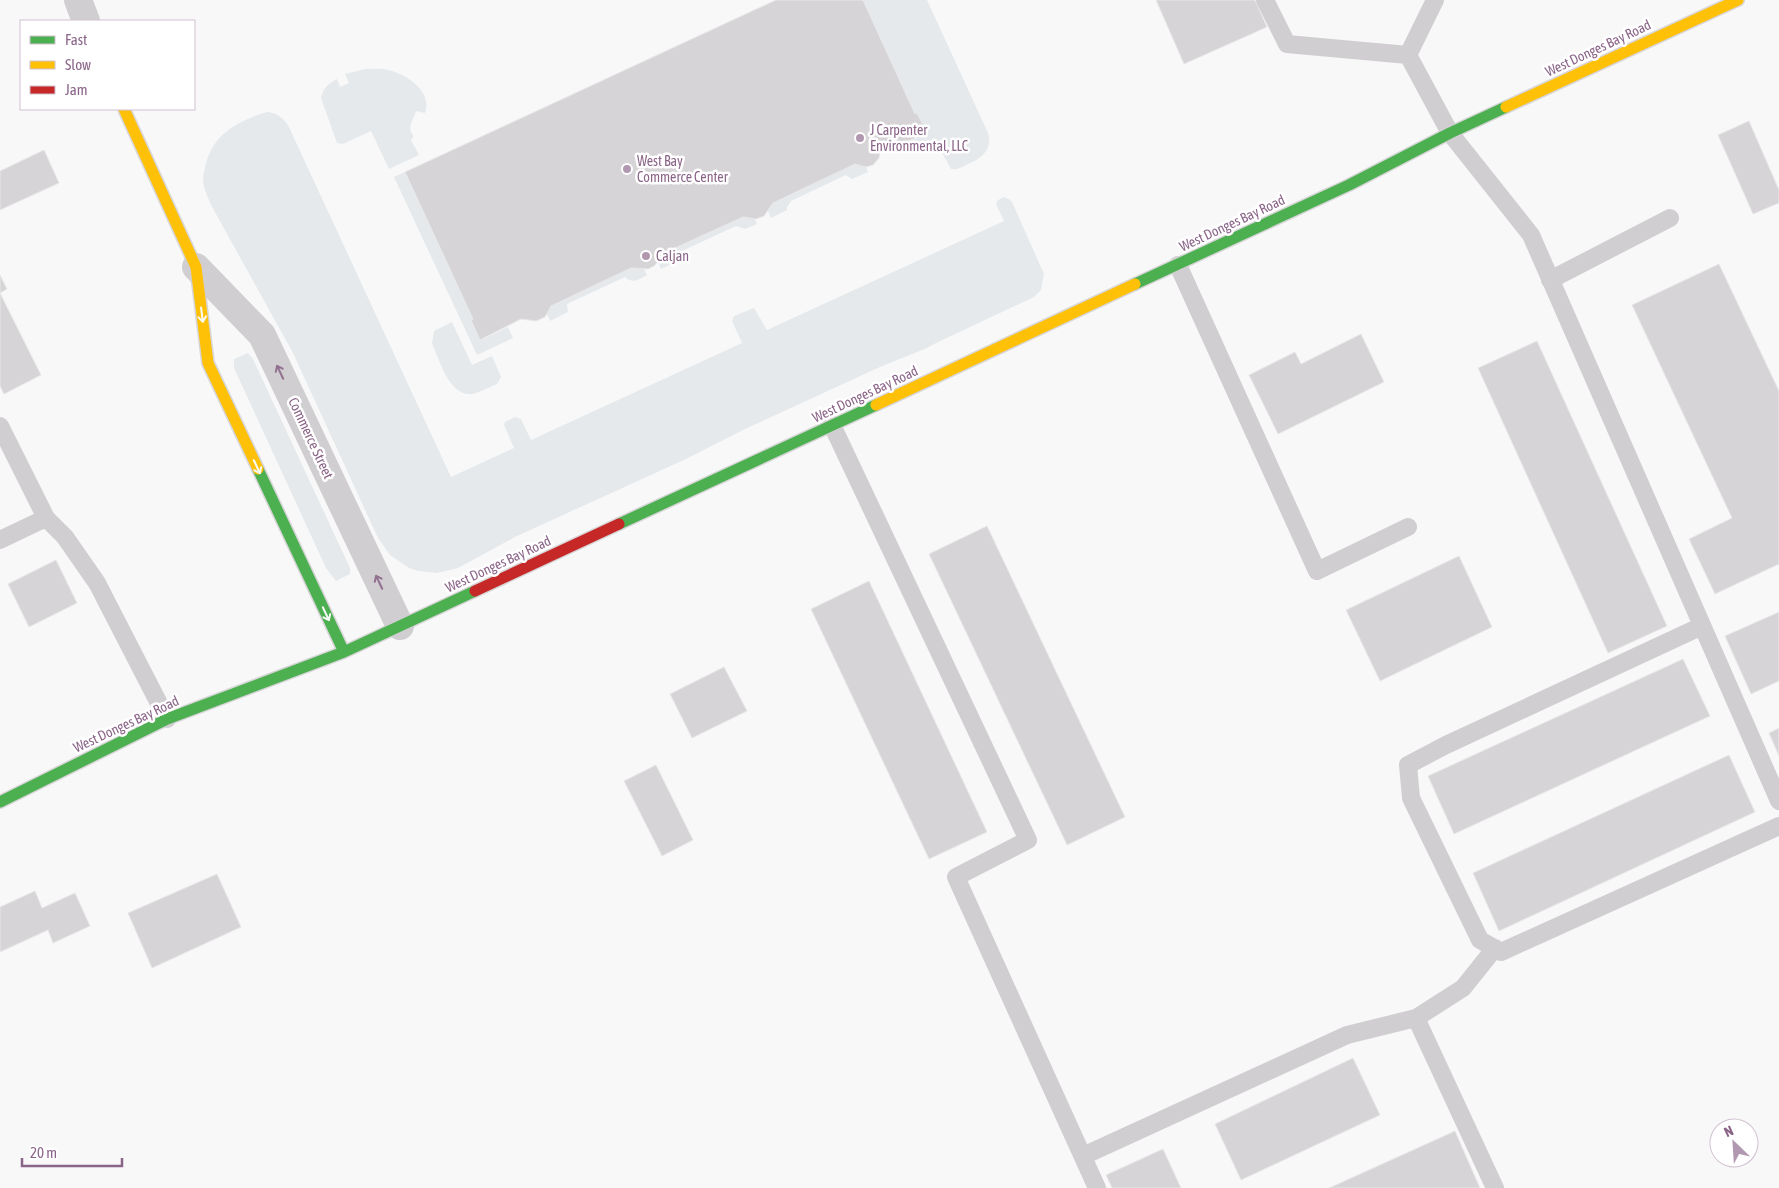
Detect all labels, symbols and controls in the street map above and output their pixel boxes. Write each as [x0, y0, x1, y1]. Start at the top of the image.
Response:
street label: West Donges Bay Road [1543, 17, 1653, 79]
legend [20, 20, 195, 110]
text: Fast [65, 31, 87, 48]
text: Slow [65, 56, 91, 73]
text: Jam [65, 81, 88, 98]
place label: J Carpenter Environmental, LLC [870, 122, 969, 154]
marker: J Carpenter Environmental, LLC [854, 132, 866, 144]
place label: West Bay Commerce Center [637, 153, 729, 185]
marker: West Bay Commerce Center [621, 163, 633, 175]
street label: West Donges Bay Road [1177, 192, 1287, 254]
place label: Caljan [656, 248, 689, 264]
marker: Caljan [640, 250, 652, 262]
one-way arrow [197, 307, 207, 323]
street label: West Donges Bay Road [810, 363, 920, 425]
one-way arrow [274, 365, 284, 380]
street label: Commerce Street [285, 395, 337, 481]
one-way arrow [252, 459, 262, 474]
street label: West Donges Bay Road [443, 533, 553, 595]
one-way arrow [374, 575, 383, 590]
one-way arrow [322, 606, 331, 621]
street label: West Donges Bay Road [71, 693, 181, 755]
north arrow [1709, 1118, 1759, 1168]
text: N [1721, 1122, 1736, 1140]
scale bar [22, 1136, 122, 1168]
text: 20 m [30, 1144, 57, 1161]

